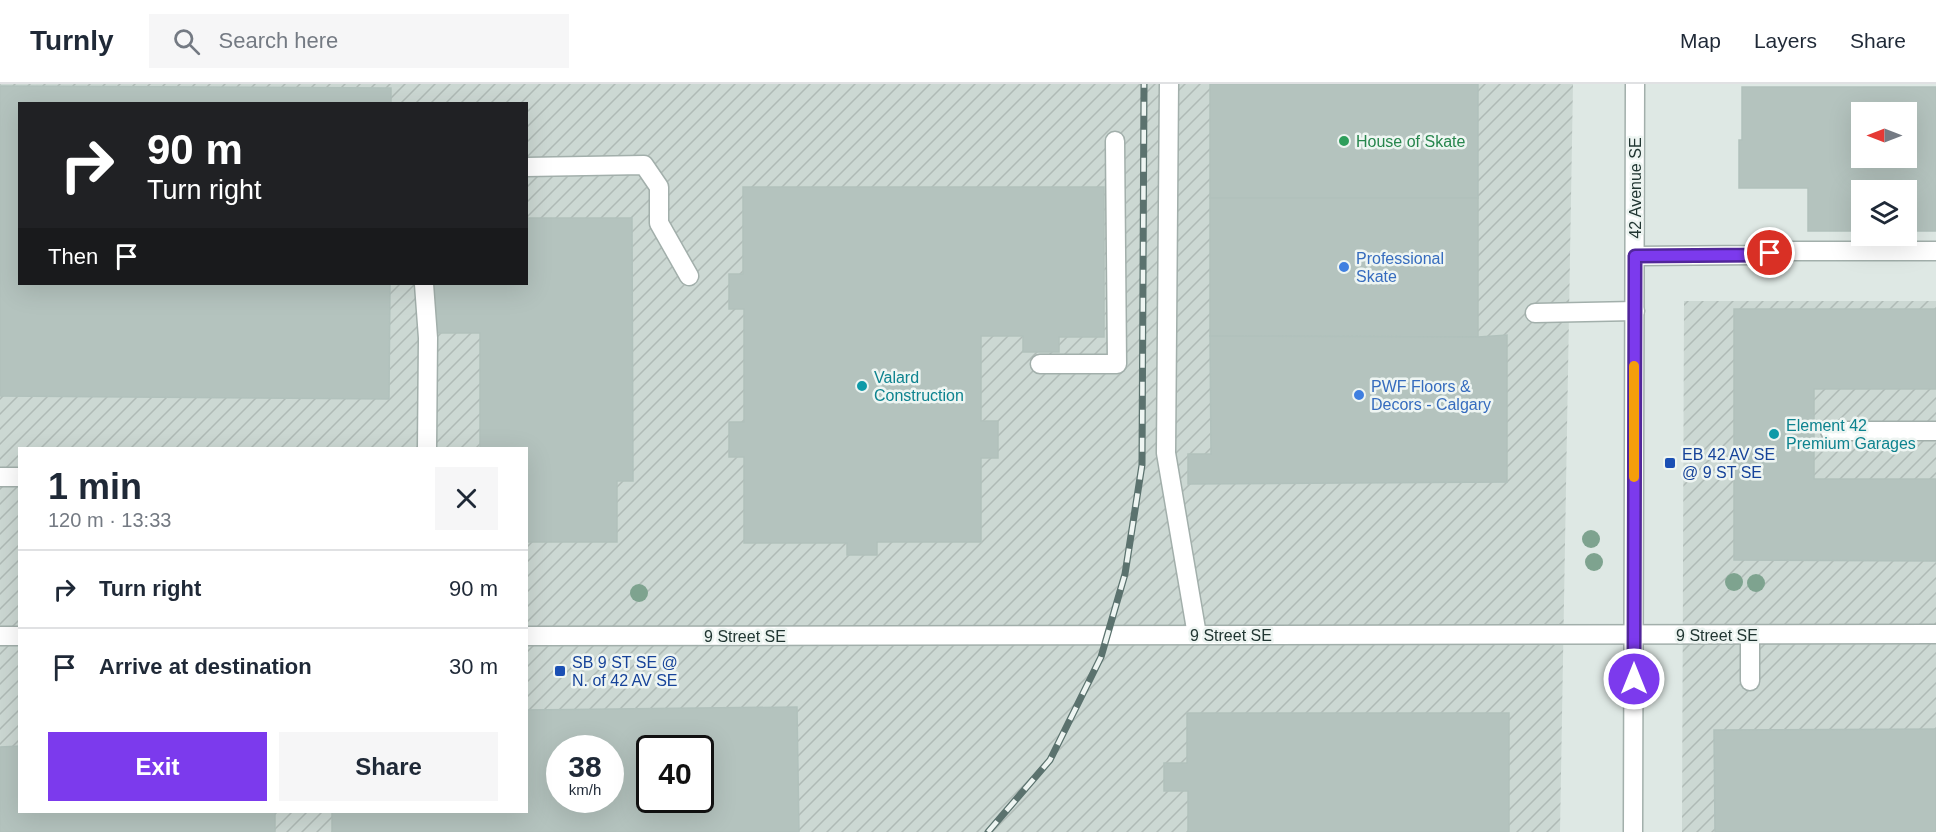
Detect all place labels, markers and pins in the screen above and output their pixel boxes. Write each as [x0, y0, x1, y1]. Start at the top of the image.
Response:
place label: House of Skate [1356, 133, 1466, 150]
marker: House of Skate [1337, 134, 1351, 148]
pin [1744, 227, 1795, 278]
place label: Professional Skate [1356, 250, 1444, 285]
marker: Professional Skate [1337, 260, 1351, 274]
place label: Valard Construction [874, 369, 964, 404]
place label: PWF Floors & Decors - Calgary [1371, 378, 1491, 413]
marker: Valard Construction [855, 379, 869, 393]
marker: PWF Floors & Decors - Calgary [1352, 388, 1366, 402]
place label: Element 42 Premium Garages [1786, 417, 1916, 452]
marker: Element 42 Premium Garages [1767, 427, 1781, 441]
place label: EB 42 AV SE @ 9 ST SE [1682, 446, 1775, 481]
marker: EB 42 AV SE @ 9 ST SE [1663, 456, 1677, 470]
place label: SB 9 ST SE @ N. of 42 AV SE [572, 654, 678, 689]
marker: SB 9 ST SE @ N. of 42 AV SE [553, 664, 567, 678]

